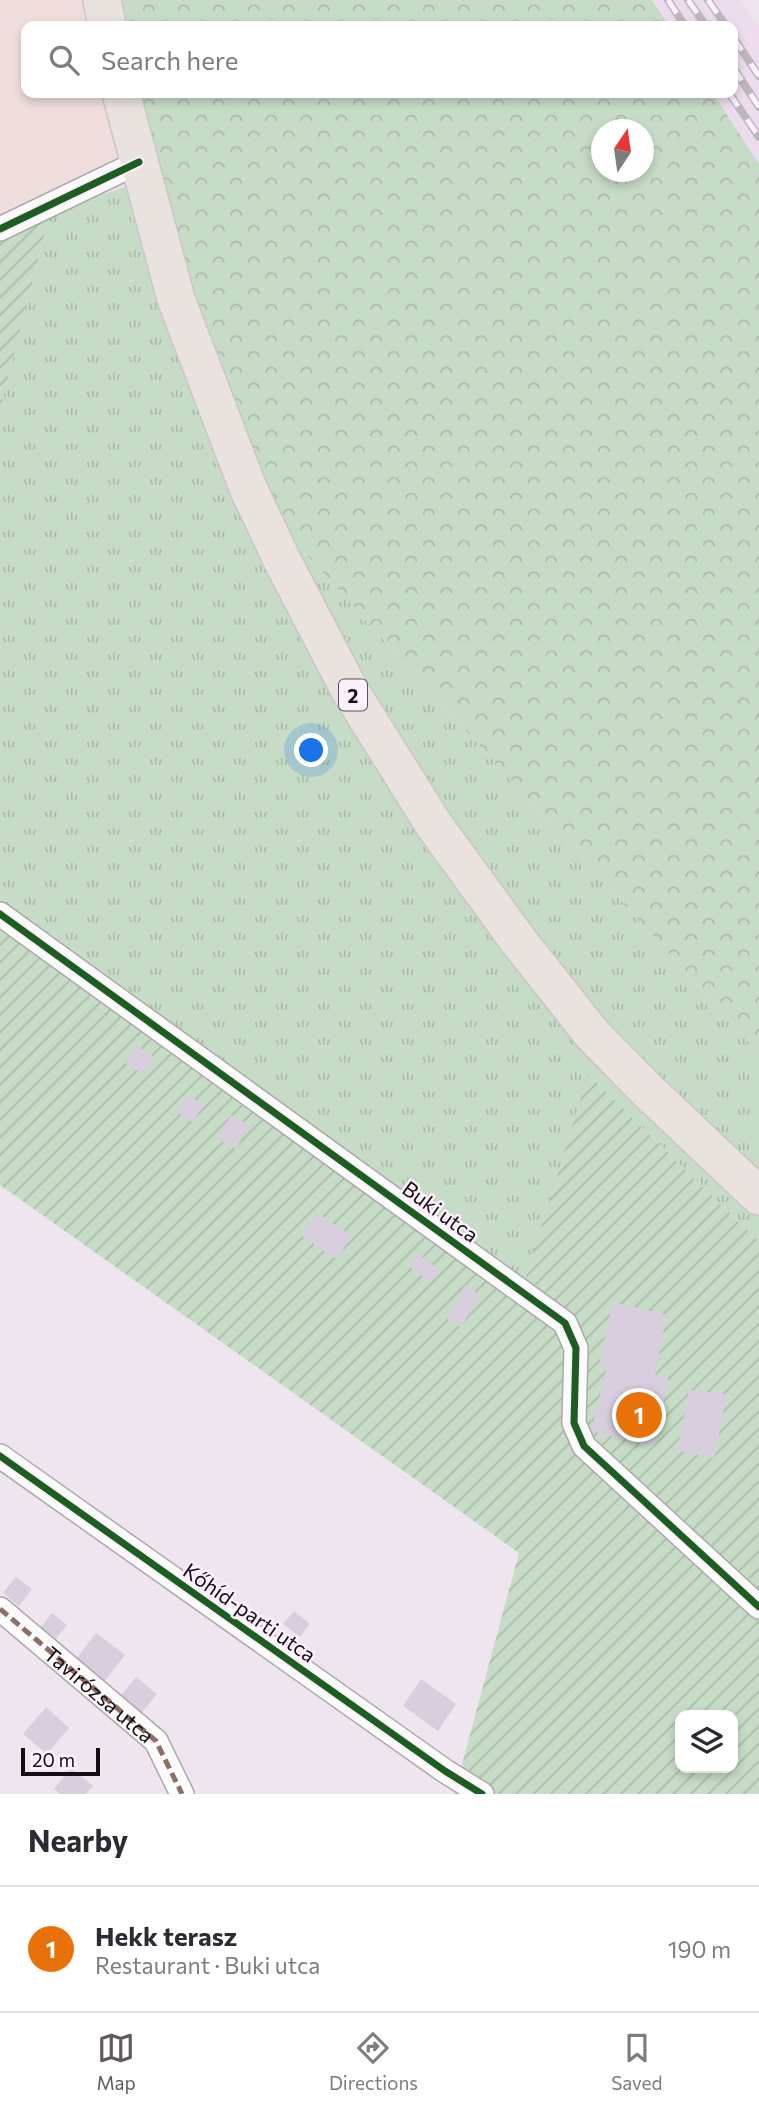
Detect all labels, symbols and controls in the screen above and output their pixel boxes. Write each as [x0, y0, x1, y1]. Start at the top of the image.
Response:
search box [21, 21, 738, 98]
icon: search [45, 41, 83, 79]
text: Search here [101, 44, 239, 75]
north arrow [591, 119, 654, 182]
road number: 2 [339, 680, 367, 710]
your location [294, 733, 328, 767]
street label: Buki utca [398, 1175, 484, 1247]
pin: 1 [616, 1389, 662, 1441]
street label: Kőhíd-parti utca [179, 1557, 321, 1667]
street label: Tavirózsa utca [40, 1640, 160, 1747]
map controls [675, 1710, 738, 1773]
button: layers [675, 1710, 738, 1773]
scale bar [21, 1745, 100, 1777]
text: 20 m [32, 1748, 75, 1771]
text: Nearby [28, 1821, 128, 1858]
text: Hekk terasz [95, 1920, 237, 1951]
text: 1 [46, 1935, 56, 1963]
text: 190 m [668, 1935, 731, 1963]
text: Restaurant · Buki utca [95, 1951, 320, 1979]
tab: Map [97, 2029, 136, 2094]
tab: Directions [329, 2029, 418, 2094]
tab: Saved [611, 2029, 662, 2094]

